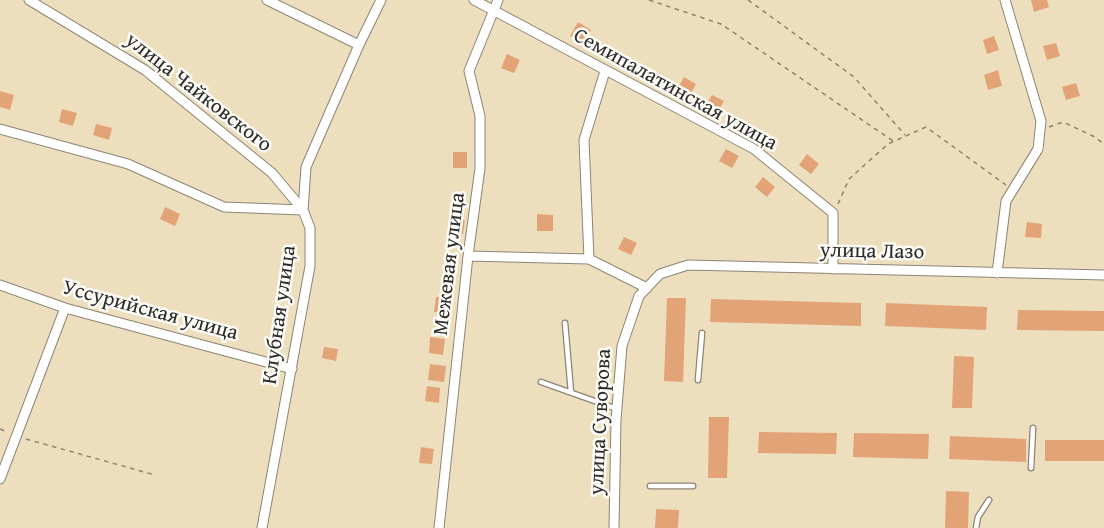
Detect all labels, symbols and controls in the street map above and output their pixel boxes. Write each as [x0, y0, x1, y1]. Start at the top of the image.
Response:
street label: Семипалатинская улица [569, 23, 781, 157]
street label: улица Чайковского [120, 28, 276, 158]
street label: Межевая улица [429, 191, 471, 337]
street label: улица Лазо [820, 238, 924, 266]
street label: Клубная улица [258, 244, 302, 386]
street label: Уссурийская улица [59, 275, 241, 347]
street label: улица Суворова [585, 348, 617, 496]

